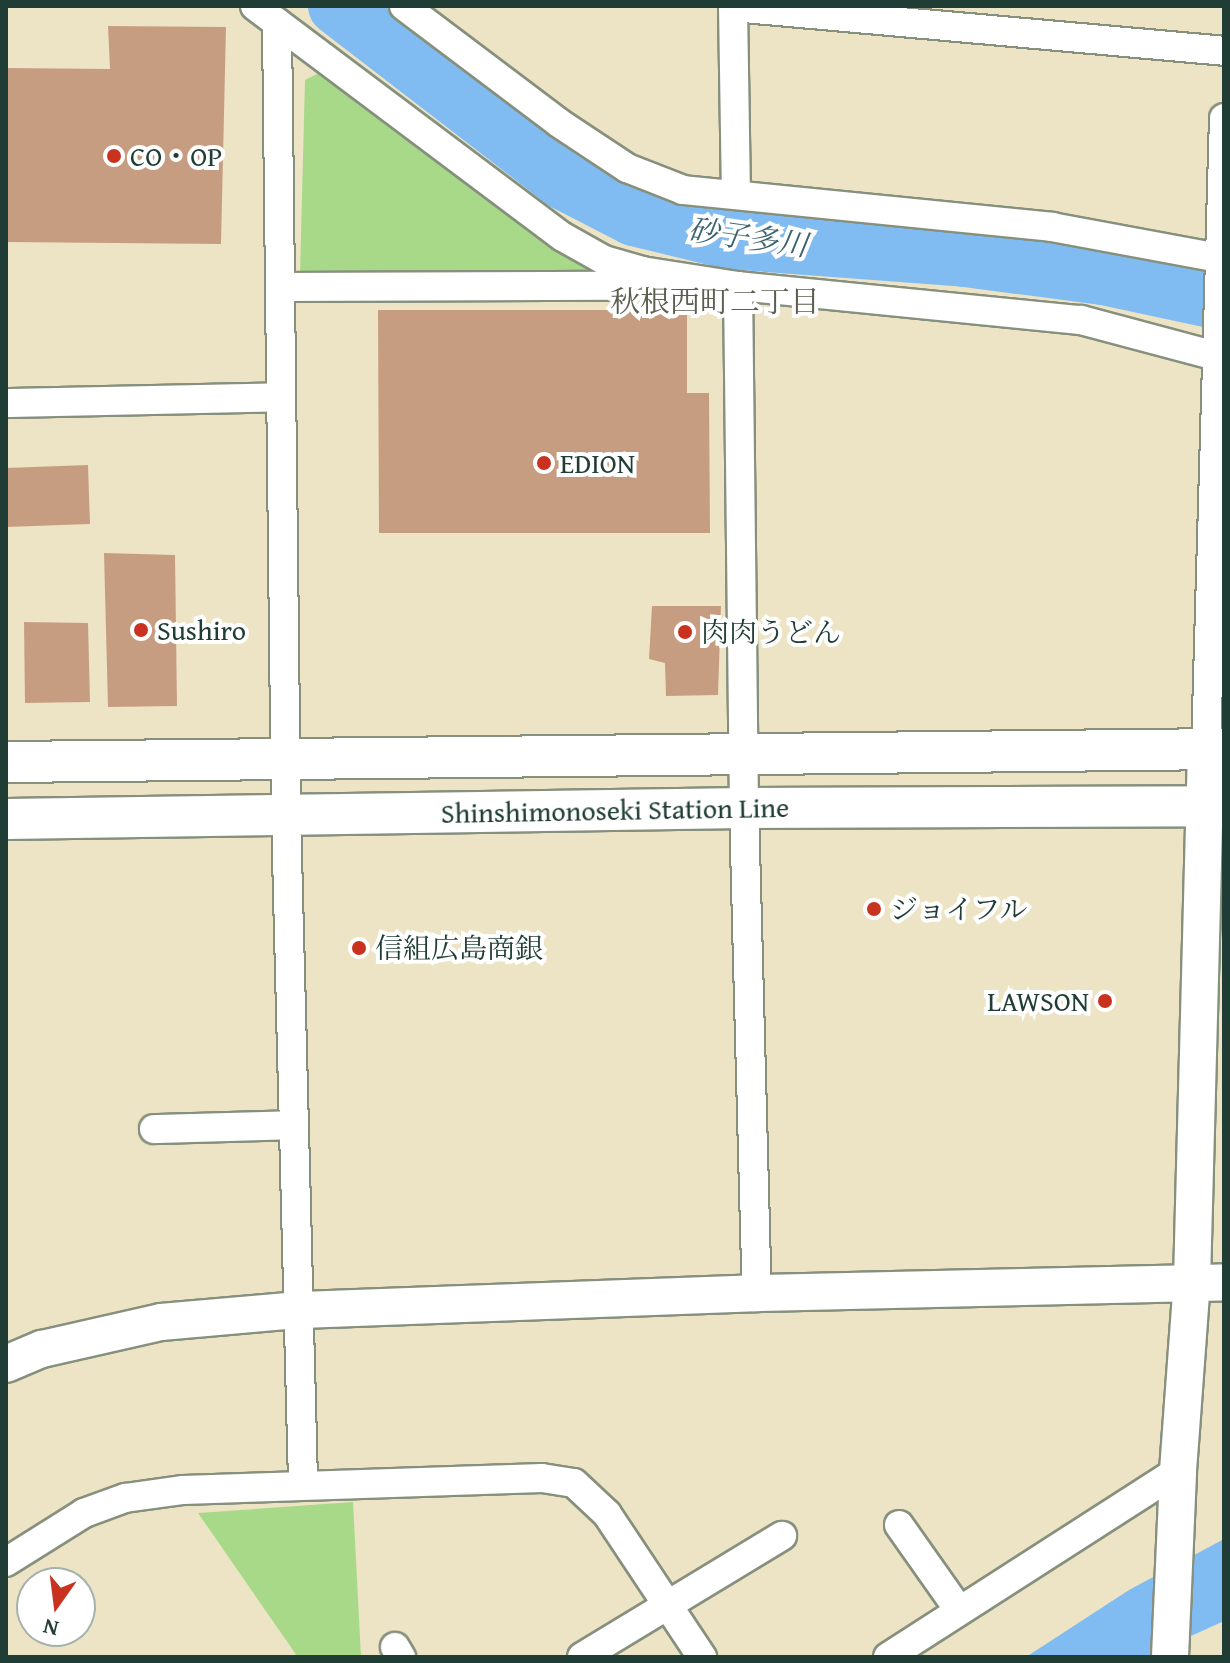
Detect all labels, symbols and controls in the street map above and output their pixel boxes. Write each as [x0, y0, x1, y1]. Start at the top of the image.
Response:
place label: CO・OP [130, 139, 222, 173]
marker: CO・OP [105, 147, 123, 165]
water label: 砂子多川 [686, 211, 810, 263]
district label: 秋根西町二丁目 [610, 283, 820, 319]
place label: EDION [560, 446, 635, 480]
marker: EDION [535, 454, 553, 472]
place label: Sushiro [157, 613, 246, 647]
place label: 肉肉うどん [701, 615, 841, 649]
marker: Sushiro [132, 621, 150, 639]
marker: 肉肉うどん [676, 623, 694, 641]
street label: Shinshimonoseki Station Line [441, 790, 789, 830]
place label: ジョイフル [890, 892, 1030, 926]
marker: ジョイフル [865, 900, 883, 918]
place label: 信組広島商銀 [375, 931, 543, 965]
marker: 信組広島商銀 [350, 939, 368, 957]
place label: LAWSON [987, 984, 1089, 1018]
marker: LAWSON [1096, 992, 1114, 1010]
north arrow [16, 1567, 96, 1647]
text: N [40, 1611, 62, 1646]

